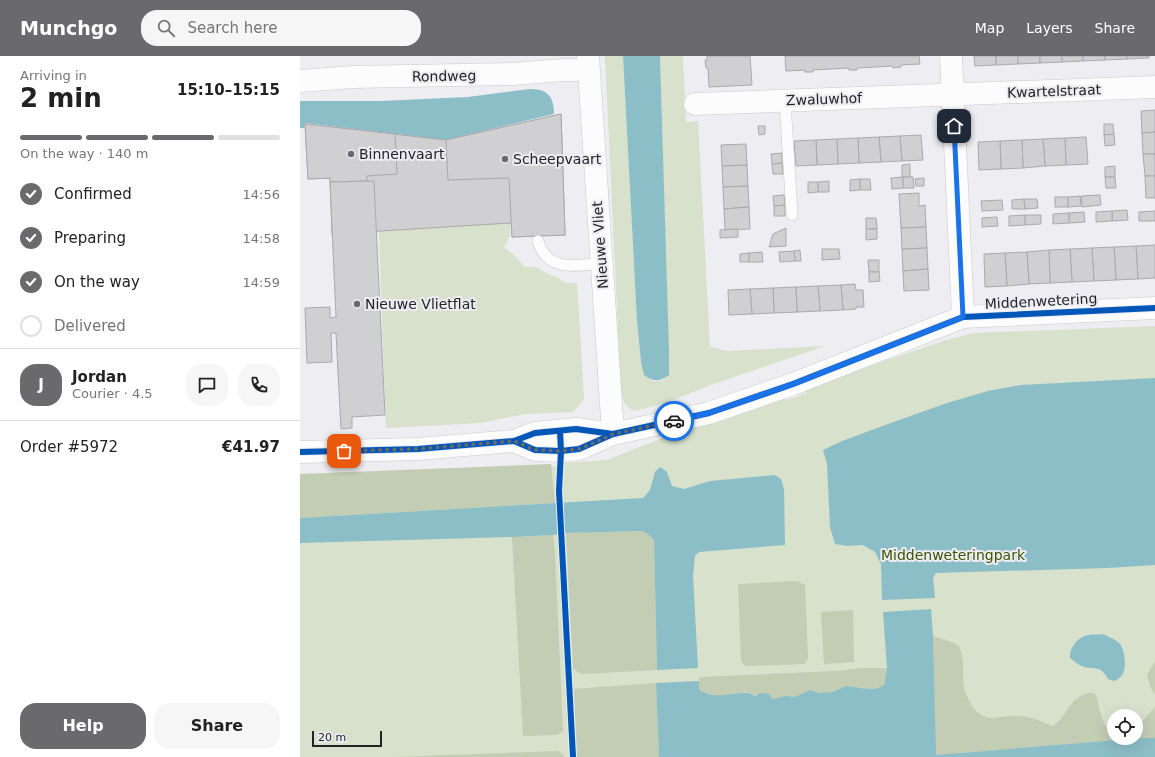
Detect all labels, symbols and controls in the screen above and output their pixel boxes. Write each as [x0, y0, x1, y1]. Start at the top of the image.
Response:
search box [141, 10, 421, 46]
text: Munchgo [20, 17, 117, 39]
icon: search [155, 17, 177, 39]
text: Search here [187, 19, 278, 37]
text: Map [975, 20, 1004, 36]
text: Layers [1026, 20, 1073, 36]
text: Share [1095, 20, 1135, 36]
street label: Rondweg [412, 67, 476, 85]
text: Arriving in [20, 68, 87, 83]
text: 15:10–15:15 [177, 81, 280, 99]
street label: Kwartelstraat [1007, 81, 1102, 101]
text: 2 min [20, 83, 102, 113]
street label: Zwaluwhof [786, 90, 863, 108]
pin [937, 109, 971, 143]
icon: home [943, 115, 965, 137]
text: On the way · 140 m [20, 146, 148, 161]
place label: Binnenvaart [359, 146, 445, 162]
marker: Binnenvaart [346, 149, 356, 159]
place label: Scheepvaart [513, 151, 602, 167]
marker: Scheepvaart [500, 154, 510, 164]
icon: check [20, 183, 42, 205]
text: Confirmed [54, 185, 132, 203]
text: 14:56 [243, 187, 280, 202]
street label: Nieuwe Vliet [589, 200, 611, 289]
icon: check [20, 227, 42, 249]
text: Preparing [54, 229, 126, 247]
text: 14:58 [243, 231, 280, 246]
icon: check [20, 271, 42, 293]
text: On the way [54, 273, 140, 291]
text: 14:59 [243, 275, 280, 290]
street label: Middenwetering [984, 290, 1098, 312]
place label: Nieuwe Vlietflat [365, 296, 476, 312]
marker: Nieuwe Vlietflat [352, 299, 362, 309]
text: Delivered [54, 317, 126, 335]
button: chat [186, 364, 228, 406]
button: phone [238, 364, 280, 406]
text: Jordan [72, 368, 127, 386]
text: J [38, 376, 44, 394]
text: Courier · 4.5 [72, 386, 153, 401]
courier [654, 401, 694, 441]
icon: car [663, 410, 685, 432]
pin [327, 434, 361, 468]
text: Order #5972 [20, 438, 118, 456]
text: €41.97 [222, 438, 280, 456]
icon: bag [333, 440, 355, 462]
park label: Middenweteringpark [881, 547, 1026, 563]
button: Help [20, 703, 146, 749]
button: Share [154, 703, 280, 749]
map controls [1107, 709, 1143, 745]
button: locate [1107, 709, 1143, 745]
scale bar [312, 729, 382, 748]
text: 20 m [318, 731, 346, 744]

